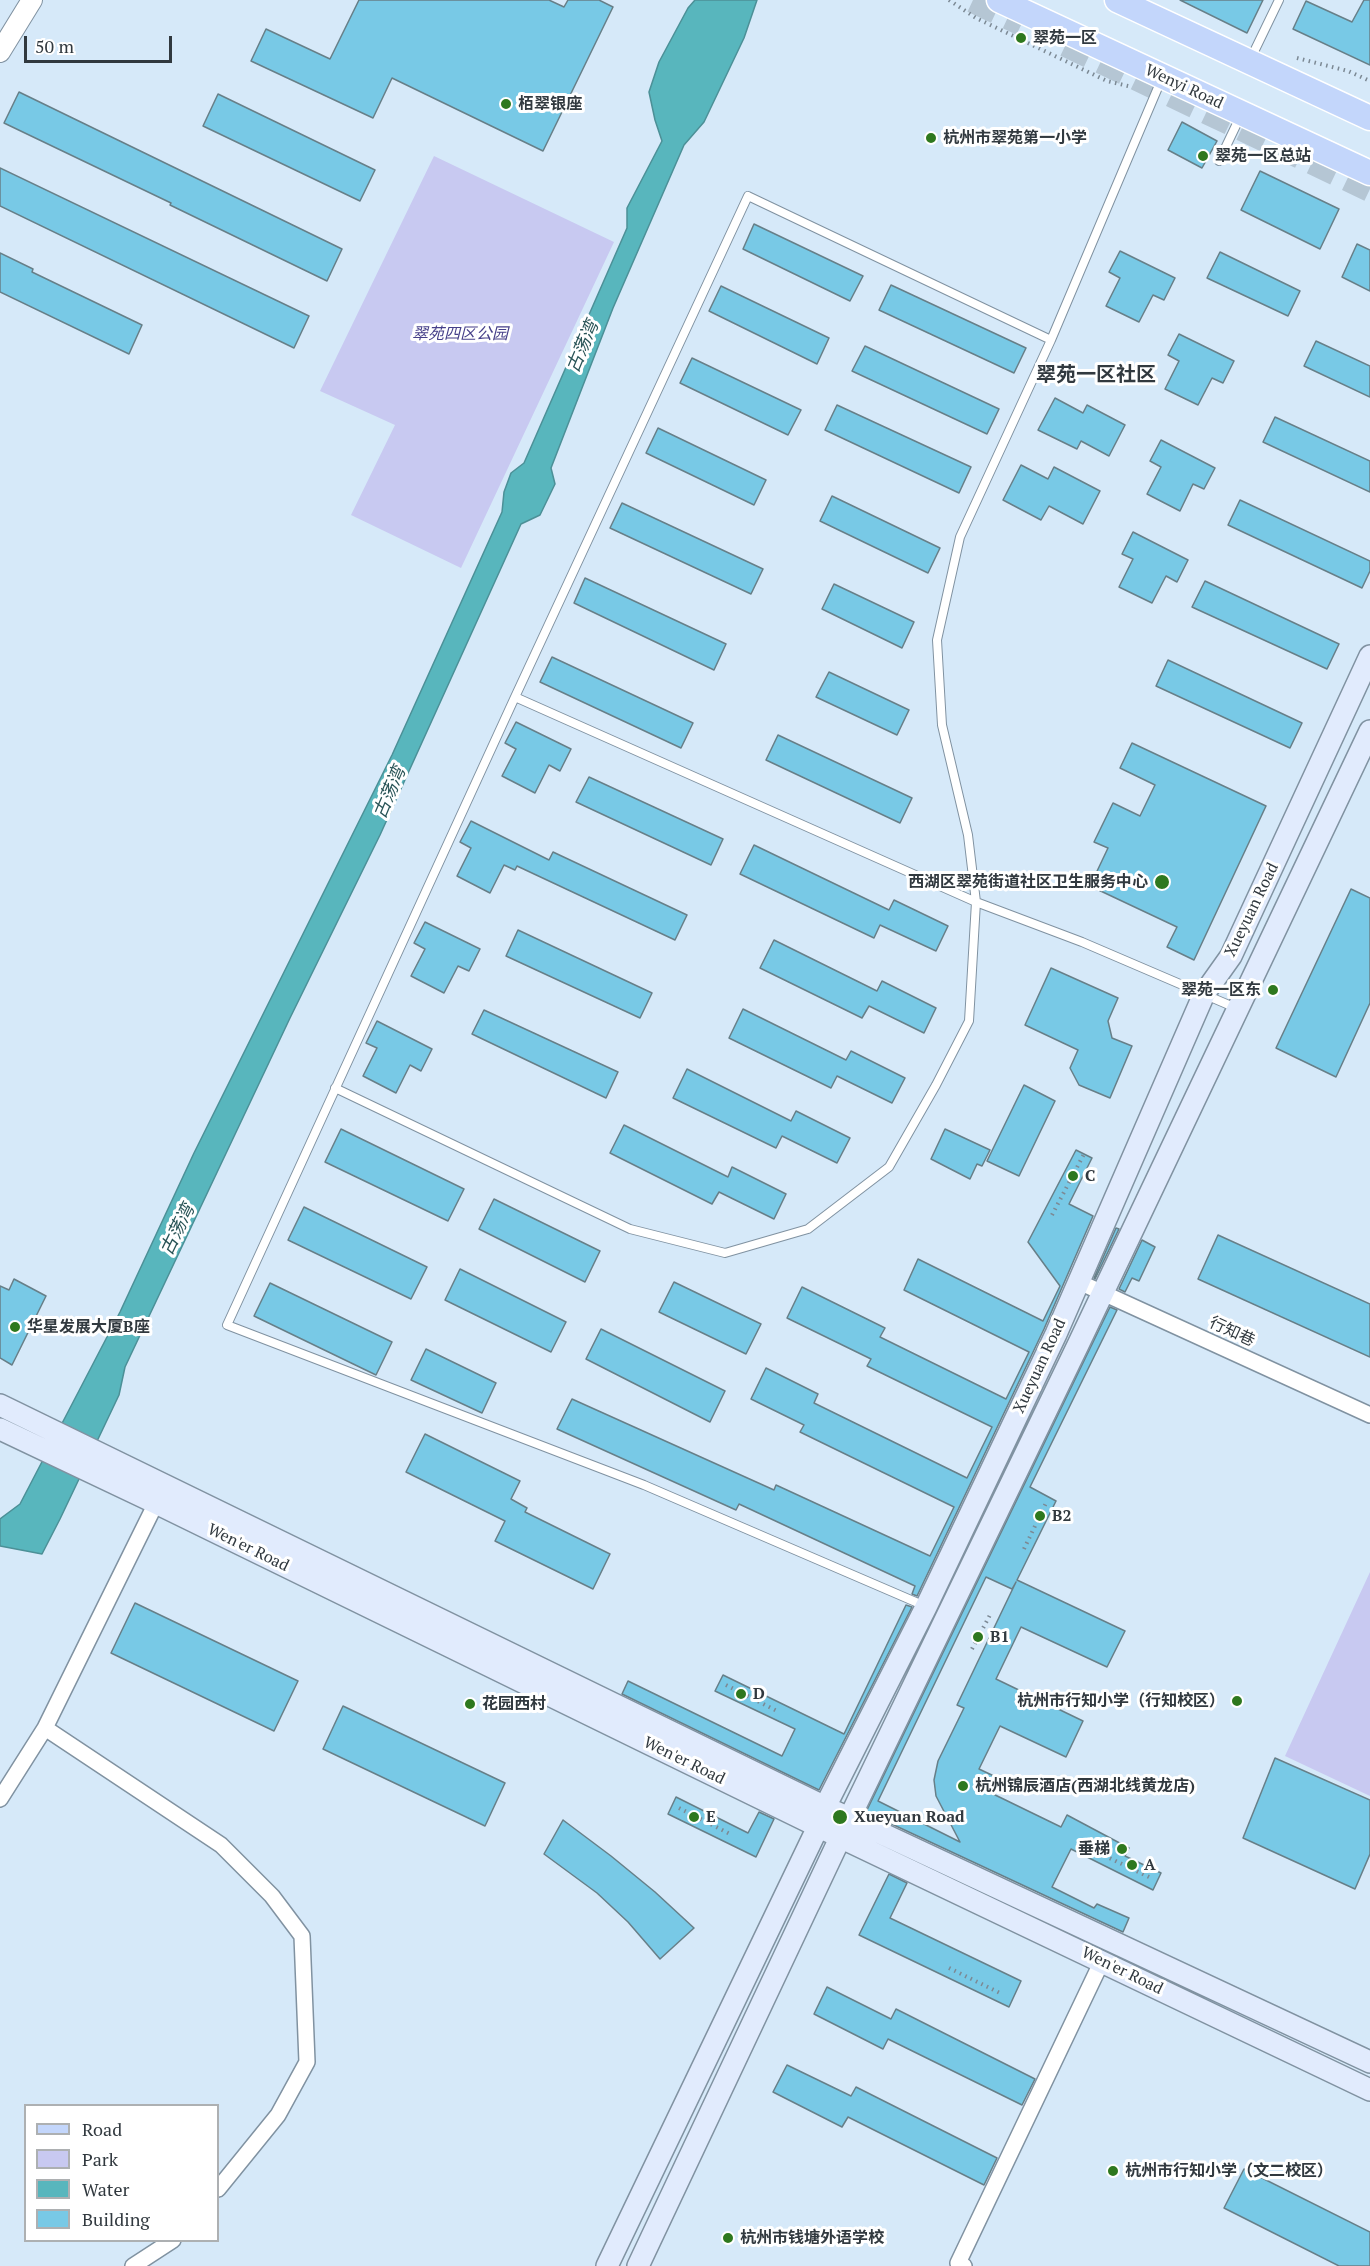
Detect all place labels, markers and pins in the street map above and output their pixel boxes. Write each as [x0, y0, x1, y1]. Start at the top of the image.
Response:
place label: 翠苑一区 [1033, 28, 1097, 48]
marker: 翠苑一区 [1014, 31, 1028, 45]
place label: 栢翠银座 [518, 94, 582, 114]
marker: 栢翠银座 [499, 97, 513, 111]
place label: 杭州市翠苑第一小学 [943, 128, 1087, 148]
marker: 杭州市翠苑第一小学 [924, 131, 938, 145]
place label: 翠苑一区总站 [1215, 146, 1311, 166]
marker: 翠苑一区总站 [1196, 149, 1210, 163]
place label: 西湖区翠苑街道社区卫生服务中心 [908, 872, 1148, 892]
marker: 西湖区翠苑街道社区卫生服务中心 [1153, 873, 1171, 891]
place label: 翠苑一区东 [1181, 980, 1261, 1000]
marker: 翠苑一区东 [1266, 983, 1280, 997]
place label: C [1085, 1166, 1095, 1186]
marker: C [1066, 1169, 1080, 1183]
place label: 华星发展大厦B座 [27, 1317, 149, 1337]
marker: 华星发展大厦B座 [8, 1320, 22, 1334]
place label: B2 [1052, 1506, 1071, 1526]
marker: B2 [1033, 1509, 1047, 1523]
place label: B1 [990, 1627, 1009, 1647]
marker: B1 [971, 1630, 985, 1644]
place label: D [753, 1684, 765, 1704]
marker: D [734, 1687, 748, 1701]
place label: 杭州市行知小学（行知校区） [1017, 1691, 1225, 1711]
place label: 花园西村 [482, 1694, 546, 1714]
marker: 杭州市行知小学（行知校区） [1230, 1694, 1244, 1708]
marker: 花园西村 [463, 1697, 477, 1711]
place label: 杭州锦辰酒店(西湖北线黄龙店) [975, 1776, 1195, 1796]
marker: 杭州锦辰酒店(西湖北线黄龙店) [956, 1779, 970, 1793]
place label: E [706, 1807, 716, 1827]
place label: Xueyuan Road [854, 1807, 965, 1827]
marker: Xueyuan Road [831, 1808, 849, 1826]
marker: E [687, 1810, 701, 1824]
place label: 垂梯 [1078, 1839, 1110, 1859]
marker: 垂梯 [1115, 1842, 1129, 1856]
place label: A [1144, 1855, 1156, 1875]
marker: A [1125, 1858, 1139, 1872]
place label: 杭州市行知小学（文二校区） [1125, 2161, 1333, 2181]
marker: 杭州市行知小学（文二校区） [1106, 2164, 1120, 2178]
place label: 杭州市钱塘外语学校 [740, 2228, 884, 2248]
marker: 杭州市钱塘外语学校 [721, 2231, 735, 2245]

